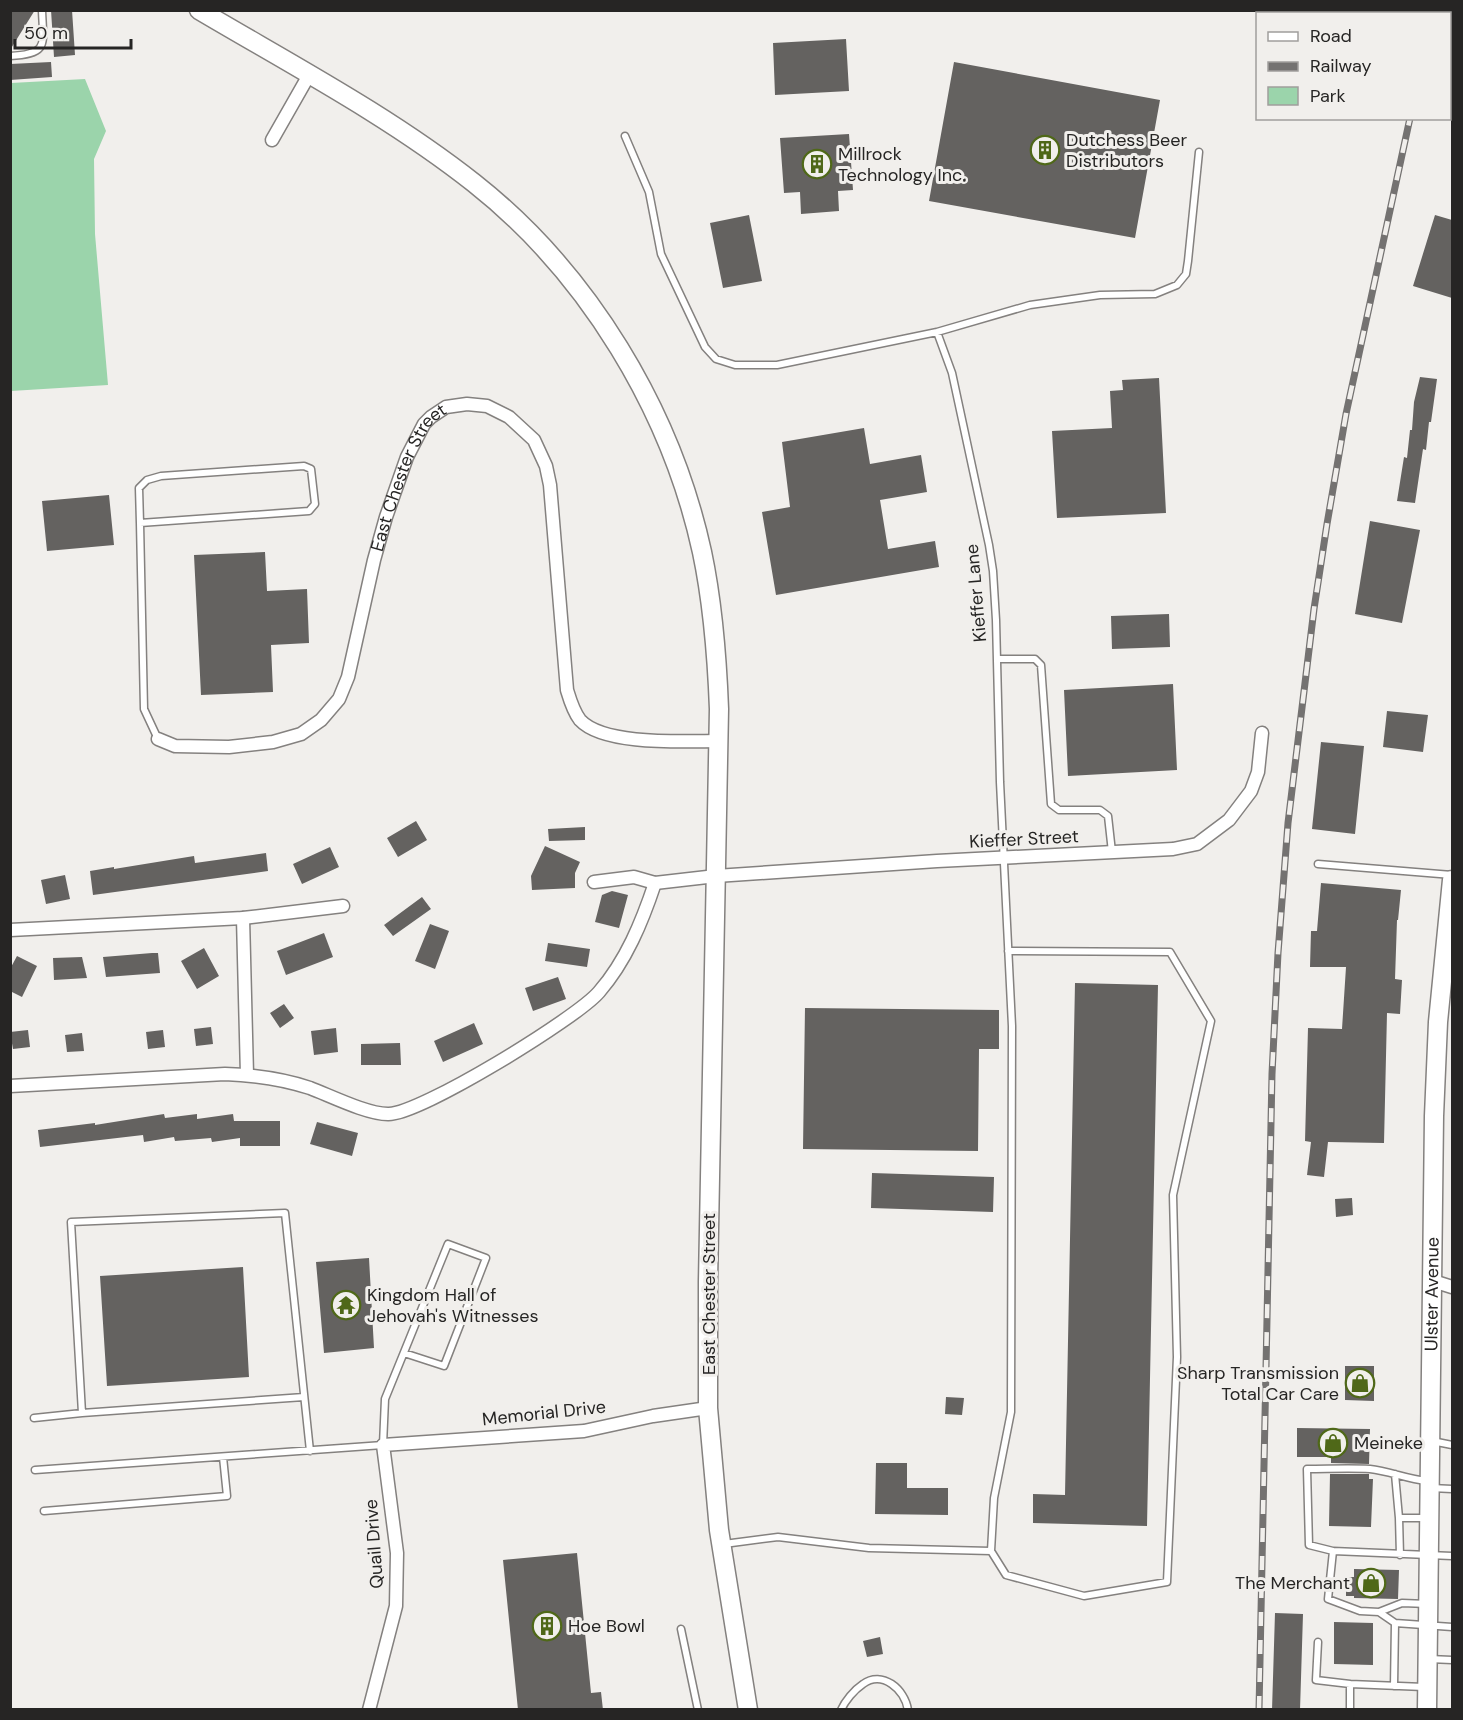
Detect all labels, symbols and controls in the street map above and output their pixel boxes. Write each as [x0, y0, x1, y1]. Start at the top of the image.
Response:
scale bar [15, 12, 130, 50]
legend [1256, 12, 1451, 120]
text: 50 m [24, 21, 68, 45]
text: Road [1310, 24, 1352, 48]
text: Railway [1310, 54, 1372, 78]
text: Park [1310, 84, 1346, 108]
place label: Dutchess Beer Distributors [1066, 128, 1188, 173]
building icon: Dutchess Beer Distributors [1029, 134, 1061, 166]
place label: Millrock Technology Inc. [838, 142, 966, 187]
building icon: Millrock Technology Inc. [801, 148, 833, 180]
street label: East Chester Street [365, 398, 451, 554]
street label: Kieffer Lane [960, 543, 992, 643]
street label: Kieffer Street [969, 824, 1079, 854]
street label: East Chester Street [697, 1213, 721, 1375]
street label: Ulster Avenue [1419, 1237, 1445, 1351]
place label: Kingdom Hall of Jehovah's Witnesses [367, 1283, 538, 1328]
temple icon: Kingdom Hall of Jehovah's Witnesses [330, 1289, 362, 1321]
place label: Sharp Transmission Total Car Care [1177, 1361, 1339, 1406]
shop icon: Sharp Transmission Total Car Care [1344, 1367, 1376, 1399]
street label: Memorial Drive [481, 1395, 607, 1431]
shop icon: Meineke [1317, 1427, 1349, 1459]
place label: Meineke [1354, 1431, 1423, 1455]
street label: Quail Drive [359, 1498, 389, 1590]
shop icon: The Merchant [1355, 1567, 1387, 1599]
place label: The Merchant [1235, 1571, 1350, 1595]
building icon: Hoe Bowl [531, 1610, 563, 1642]
place label: Hoe Bowl [568, 1614, 645, 1638]

